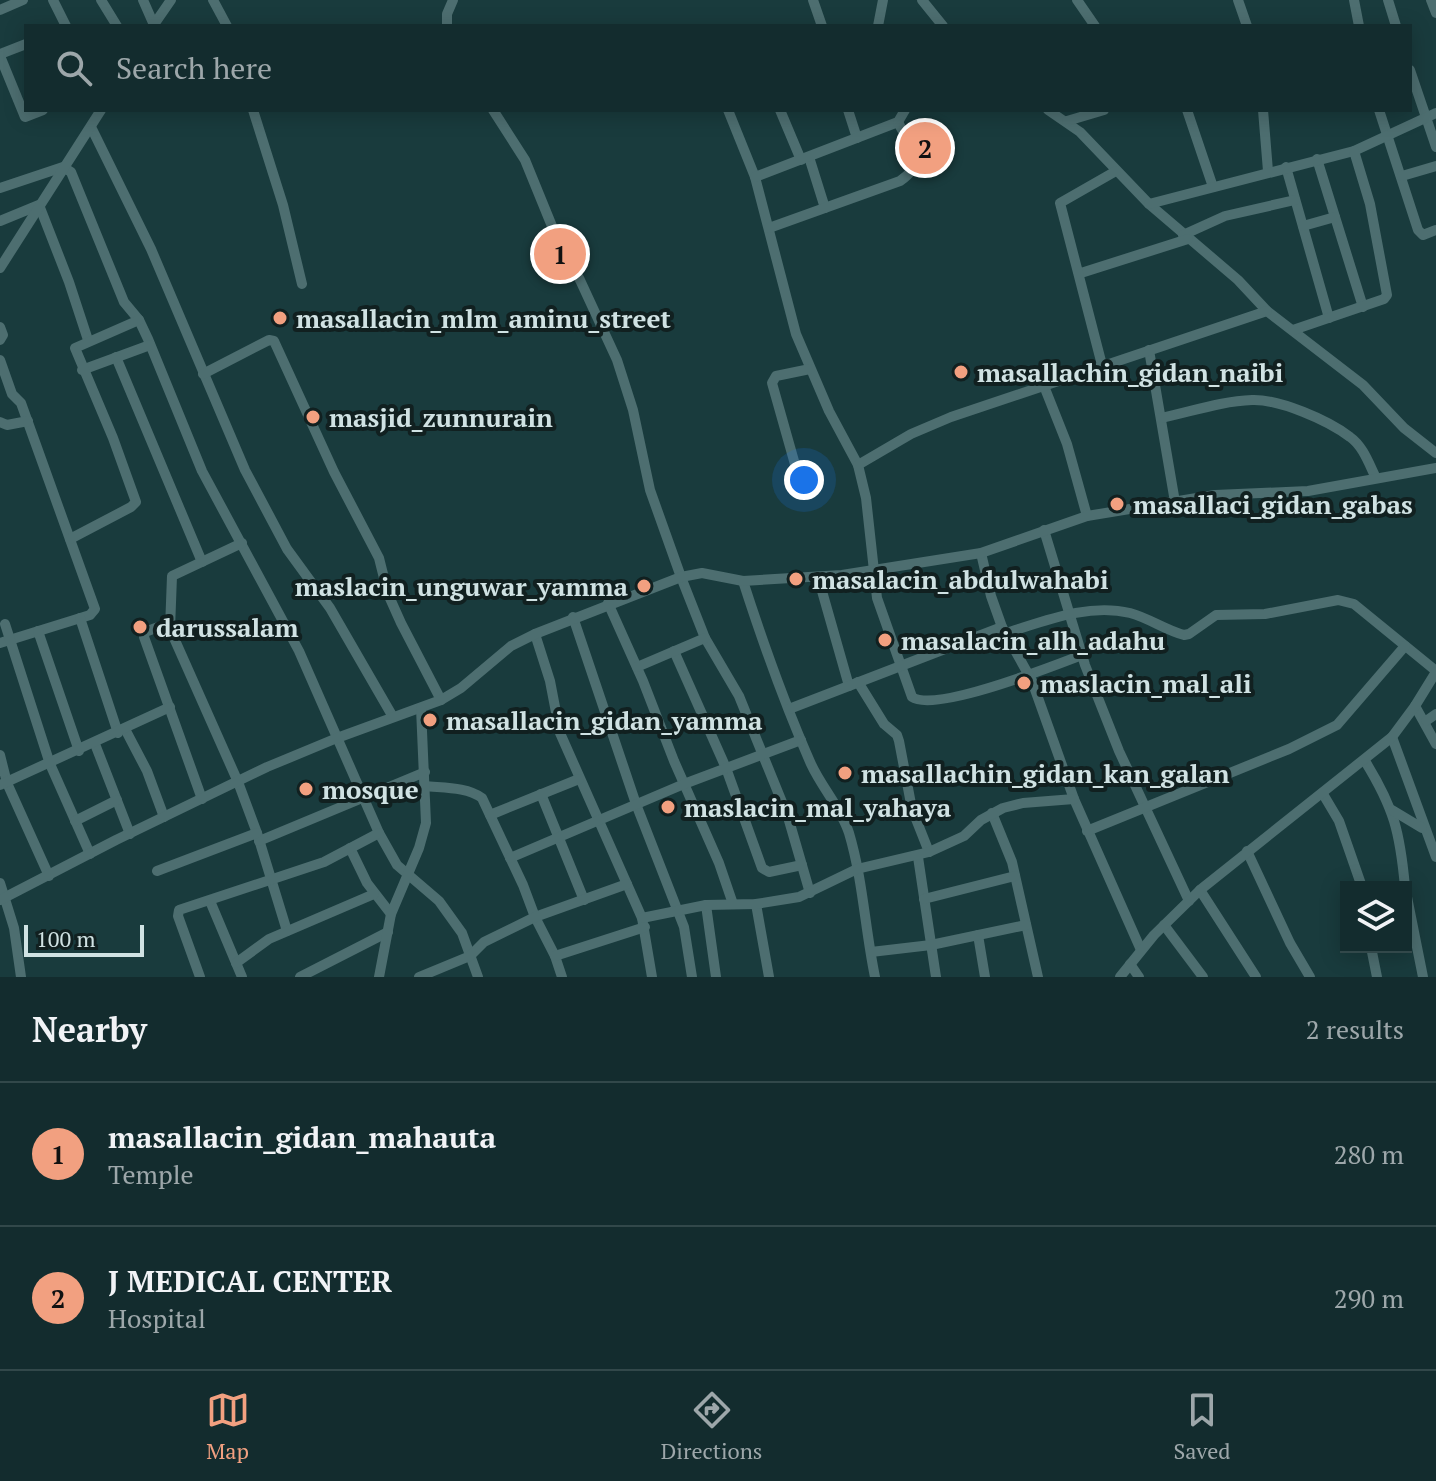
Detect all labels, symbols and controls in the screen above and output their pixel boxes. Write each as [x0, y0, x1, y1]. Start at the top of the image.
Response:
search box [24, 24, 1412, 112]
icon: search [52, 46, 96, 90]
text: Search here [116, 48, 272, 88]
pin: 2 [899, 118, 951, 178]
pin: 1 [534, 224, 586, 284]
place label: masallacin_mlm_aminu_street [296, 301, 671, 335]
marker: masallacin_mlm_aminu_street [271, 309, 289, 327]
place label: masallachin_gidan_naibi [977, 355, 1283, 389]
marker: masallachin_gidan_naibi [952, 363, 970, 381]
place label: masjid_zunnurain [329, 400, 553, 434]
marker: masjid_zunnurain [304, 408, 322, 426]
your location [784, 460, 824, 500]
place label: masallaci_gidan_gabas [1133, 487, 1413, 521]
marker: masallaci_gidan_gabas [1108, 495, 1126, 513]
place label: masalacin_abdulwahabi [812, 562, 1109, 596]
place label: maslacin_unguwar_yamma [295, 569, 629, 603]
marker: masalacin_abdulwahabi [787, 570, 805, 588]
marker: maslacin_unguwar_yamma [635, 577, 653, 595]
place label: darussalam [156, 610, 299, 644]
marker: darussalam [131, 618, 149, 636]
place label: masalacin_alh_adahu [901, 623, 1165, 657]
marker: masalacin_alh_adahu [876, 631, 894, 649]
place label: maslacin_mal_ali [1040, 666, 1252, 700]
marker: maslacin_mal_ali [1015, 674, 1033, 692]
place label: masallacin_gidan_yamma [446, 703, 763, 737]
marker: masallacin_gidan_yamma [421, 711, 439, 729]
place label: masallachin_gidan_kan_galan [861, 756, 1230, 790]
marker: masallachin_gidan_kan_galan [836, 764, 854, 782]
place label: mosque [322, 772, 419, 806]
marker: mosque [297, 780, 315, 798]
place label: maslacin_mal_yahaya [684, 790, 952, 824]
marker: maslacin_mal_yahaya [659, 798, 677, 816]
map controls [1340, 881, 1412, 953]
button: layers [1340, 881, 1412, 953]
scale bar [24, 921, 144, 957]
text: 100 m [36, 924, 96, 953]
text: Nearby [32, 1007, 147, 1052]
text: 2 results [1306, 1012, 1404, 1046]
text: masallacin_gidan_mahauta [108, 1117, 496, 1157]
text: 1 [51, 1137, 65, 1171]
text: 280 m [1334, 1137, 1404, 1171]
text: Temple [108, 1157, 194, 1191]
text: J MEDICAL CENTER [108, 1261, 392, 1301]
text: 2 [51, 1281, 65, 1315]
text: 290 m [1334, 1281, 1404, 1315]
text: Hospital [108, 1301, 206, 1335]
tab: Map [206, 1388, 250, 1465]
tab: Directions [661, 1388, 762, 1465]
tab: Saved [1173, 1388, 1230, 1465]

